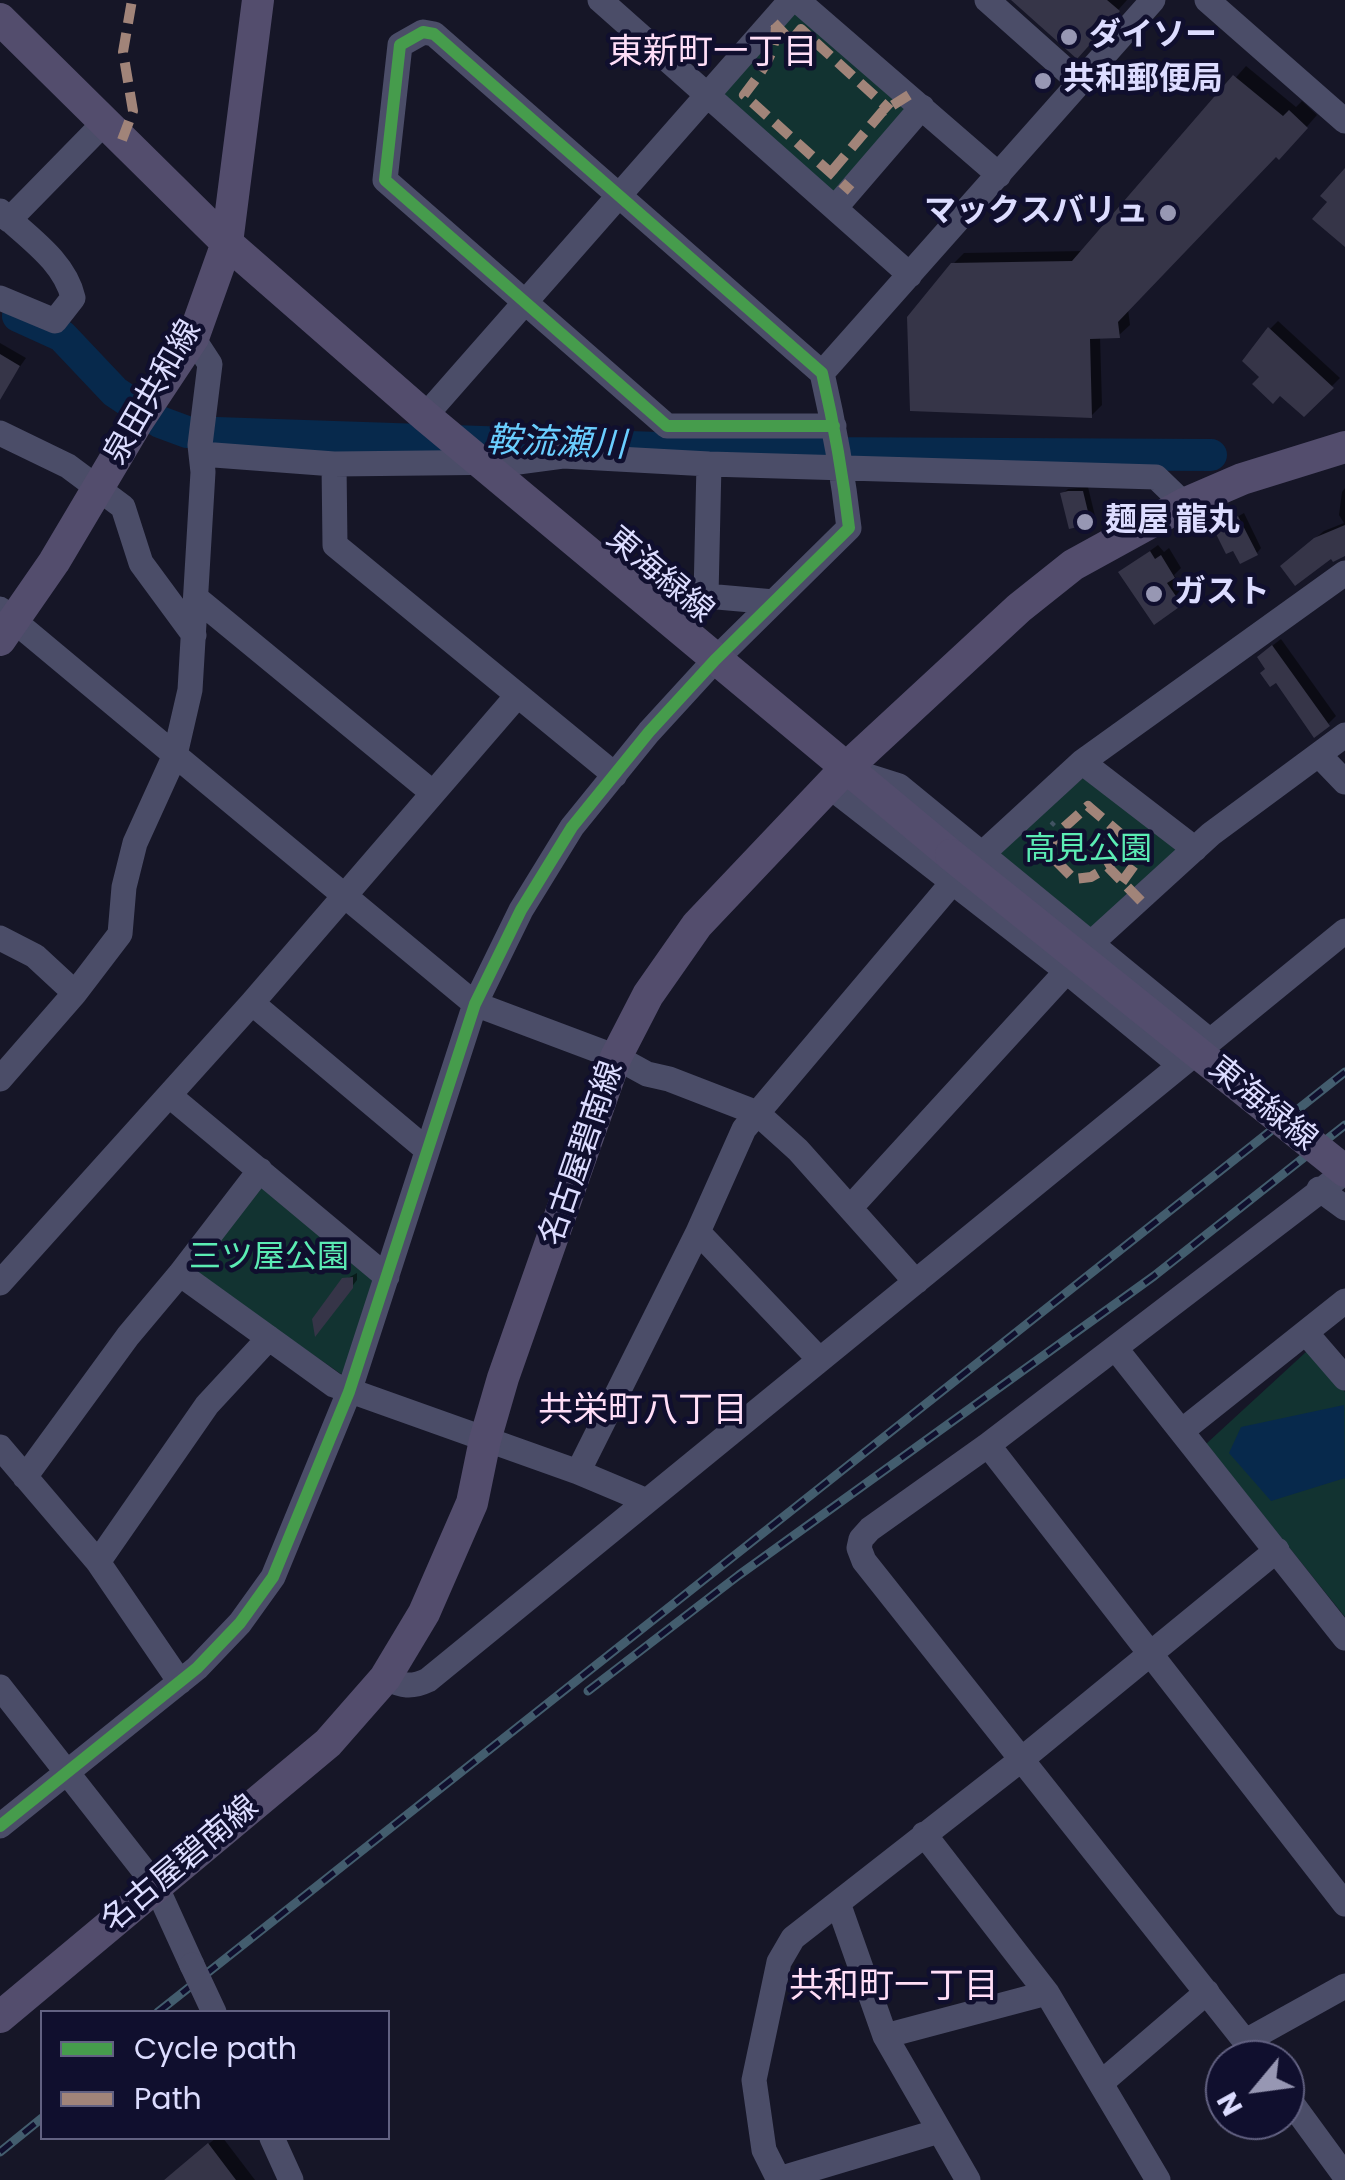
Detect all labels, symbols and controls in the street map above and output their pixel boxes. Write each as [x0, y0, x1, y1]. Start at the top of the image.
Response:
place label: ダイソー [1089, 18, 1217, 56]
marker: ダイソー [1058, 26, 1080, 48]
district label: 東新町一丁目 [608, 33, 818, 75]
place label: 共和郵便局 [1063, 62, 1223, 100]
marker: 共和郵便局 [1032, 70, 1054, 92]
place label: マックスバリュ [924, 194, 1148, 232]
marker: マックスバリュ [1157, 202, 1179, 224]
street label: 泉田共和線 [97, 314, 211, 472]
water label: 鞍流瀬川 [485, 422, 627, 468]
place label: 麺屋 龍丸 [1105, 503, 1240, 541]
marker: 麺屋 龍丸 [1074, 511, 1096, 533]
street label: 東海緑線 [598, 520, 720, 632]
place label: ガスト [1174, 575, 1270, 613]
marker: ガスト [1143, 583, 1165, 605]
park label: 高見公園 [1024, 832, 1152, 870]
street label: 東海緑線 [1200, 1050, 1324, 1160]
street label: 名古屋碧南線 [534, 1057, 632, 1251]
park label: 三ツ屋公園 [189, 1240, 349, 1278]
district label: 共栄町八丁目 [538, 1391, 748, 1433]
street label: 名古屋碧南線 [95, 1789, 267, 1941]
district label: 共和町一丁目 [789, 1967, 999, 2009]
legend [40, 2010, 390, 2140]
text: Cycle path [134, 2027, 297, 2070]
north arrow [1205, 2040, 1305, 2140]
text: Path [134, 2077, 202, 2120]
text: N [1208, 2085, 1252, 2122]

